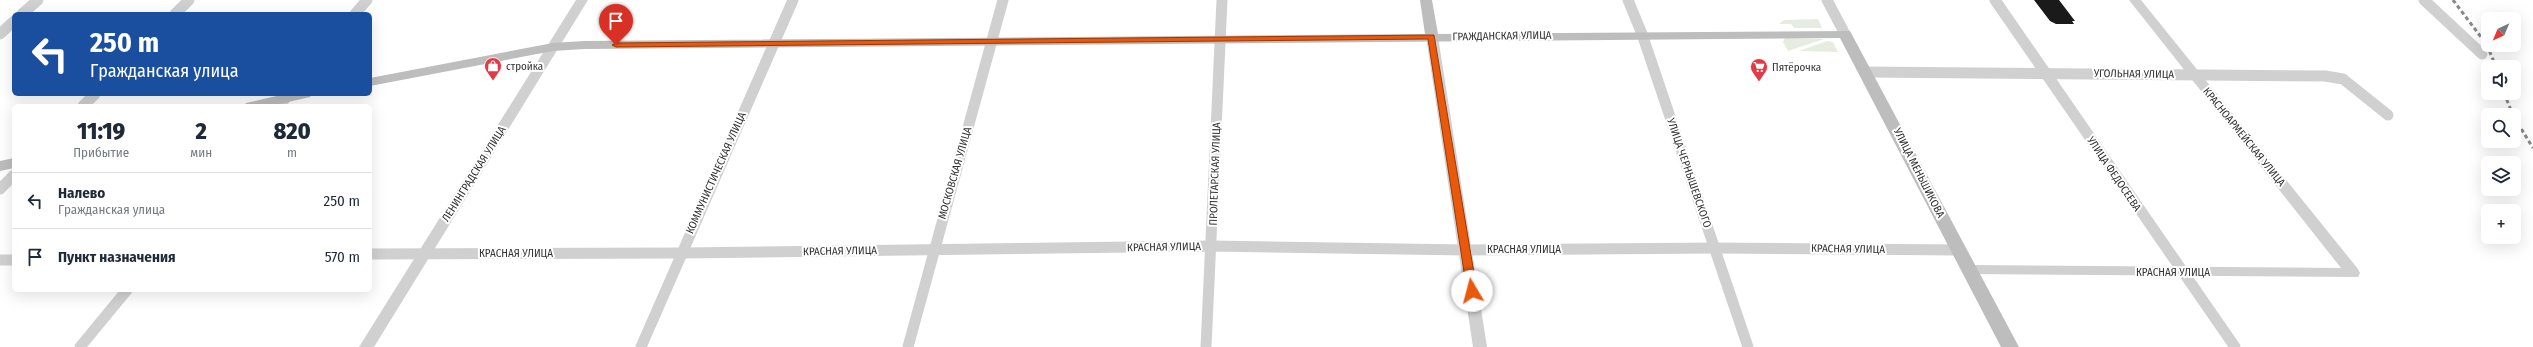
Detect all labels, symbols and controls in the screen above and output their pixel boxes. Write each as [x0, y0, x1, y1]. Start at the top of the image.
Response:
pin [599, 4, 633, 45]
icon: arrive [605, 10, 627, 32]
north arrow [2481, 12, 2521, 52]
map controls [2481, 12, 2521, 244]
text: 250 m [90, 26, 159, 59]
icon: left [24, 28, 76, 80]
street label: ГРАЖДАНСКАЯ УЛИЦА [1452, 29, 1552, 43]
shop icon: стройка [483, 56, 503, 81]
supermarket icon: Пятёрочка [1749, 57, 1769, 82]
text: Гражданская улица [90, 60, 238, 82]
place label: стройка [506, 60, 543, 73]
button: sound [2481, 60, 2521, 100]
place label: Пятёрочка [1772, 61, 1821, 74]
street label: УГОЛЬНАЯ УЛИЦА [2093, 67, 2175, 81]
street label: КРАСНОАРМЕЙСКАЯ УЛИЦА [2200, 85, 2288, 189]
button: search [2481, 108, 2521, 148]
street label: КОММУНИСТИЧЕСКАЯ УЛИЦА [683, 110, 749, 236]
street label: УЛИЦА ЧЕРНЫШЕВСКОГО [1664, 116, 1714, 229]
text: 11:19 [77, 117, 125, 145]
text: 2 [196, 117, 207, 145]
text: 820 [273, 117, 311, 145]
street label: ПРОЛЕТАРСКАЯ УЛИЦА [1207, 122, 1223, 226]
street label: ЛЕНИНГРАДСКАЯ УЛИЦА [439, 124, 509, 224]
street label: МОСКОВСКАЯ УЛИЦА [936, 125, 974, 221]
street label: УЛИЦА МЕНЬШИКОВА [1890, 125, 1947, 220]
street label: УЛИЦА ФЕДОСЕЕВА [2084, 133, 2144, 214]
text: Прибытие [73, 145, 129, 160]
text: мин [190, 145, 212, 160]
text: m [287, 145, 297, 160]
button: layers [2481, 156, 2521, 196]
text: Налево [58, 184, 105, 202]
icon: left [24, 190, 46, 212]
text: 250 m [324, 192, 360, 210]
text: Гражданская улица [58, 202, 165, 217]
button: + [2481, 204, 2521, 244]
street label: КРАСНАЯ УЛИЦА [1127, 240, 1201, 254]
street label: КРАСНАЯ УЛИЦА [1811, 242, 1885, 256]
street label: КРАСНАЯ УЛИЦА [1487, 243, 1561, 256]
street label: КРАСНАЯ УЛИЦА [803, 244, 877, 258]
icon: arrive [24, 246, 46, 268]
street label: КРАСНАЯ УЛИЦА [479, 247, 553, 260]
text: Пункт назначения [58, 248, 176, 266]
text: 570 m [325, 248, 360, 266]
street label: КРАСНАЯ УЛИЦА [2136, 266, 2210, 279]
position arrow [1451, 270, 1493, 312]

